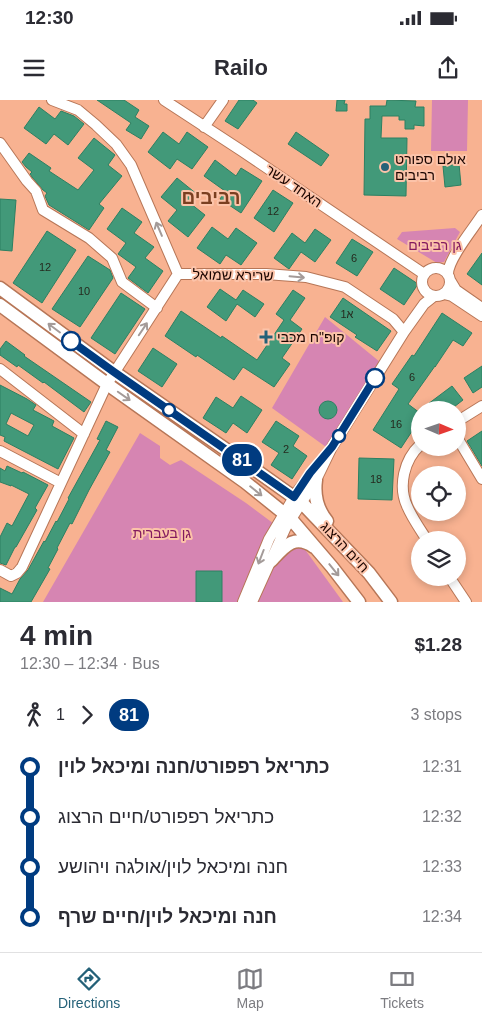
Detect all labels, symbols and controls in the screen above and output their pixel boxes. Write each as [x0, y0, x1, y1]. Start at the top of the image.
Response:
text: 12:30 [25, 7, 74, 28]
icon: menu [20, 54, 48, 82]
icon: share [434, 54, 462, 82]
text: Railo [214, 55, 268, 80]
place label: אולם ספורט רביבים [395, 151, 466, 183]
street label: האחד עשר [263, 161, 325, 211]
marker: אולם ספורט רביבים [379, 161, 391, 173]
district label: רביבים [181, 187, 241, 208]
house number: 12 [267, 205, 279, 217]
one-way arrow [154, 222, 164, 237]
park label: גן רביבים [408, 237, 462, 253]
house number: 6 [351, 252, 357, 264]
house number: 12 [39, 261, 51, 273]
street label: שרירא שמואל [192, 266, 274, 284]
one-way arrow [289, 272, 305, 281]
house number: 10 [78, 285, 90, 297]
house number: 1א [340, 308, 354, 320]
one-way arrow [138, 322, 148, 336]
one-way arrow [47, 323, 61, 333]
place label: קופ"ח מכבי [277, 329, 344, 345]
marker: קופ"ח מכבי [259, 330, 273, 344]
unlabelled marker [61, 331, 81, 351]
unlabelled marker [365, 368, 385, 388]
house number: 6 [409, 371, 415, 383]
one-way arrow [117, 391, 130, 402]
north arrow [411, 401, 466, 456]
map controls [411, 401, 466, 586]
unlabelled marker [162, 403, 176, 417]
house number: 16 [390, 418, 402, 430]
unlabelled marker [332, 429, 346, 443]
house number: 2 [283, 443, 289, 455]
line badge: 81 [220, 444, 264, 476]
text: 81 [232, 450, 252, 470]
button: locate [411, 466, 466, 521]
house number: 18 [370, 473, 382, 485]
one-way arrow [249, 486, 262, 497]
street label: חיים הרצוג [318, 518, 372, 576]
park label: גן בעברית [133, 525, 191, 541]
button: layers [411, 531, 466, 586]
one-way arrow [256, 549, 266, 564]
one-way arrow [329, 563, 340, 576]
text: 4 min [20, 620, 93, 651]
text: $1.28 [414, 634, 462, 655]
text: 12:30 – 12:34 · Bus [20, 655, 160, 672]
icon: walk [20, 701, 48, 729]
icon: forward [73, 701, 101, 729]
text: 81 [119, 705, 139, 725]
text: 1 [56, 706, 65, 723]
text: 3 stops [410, 706, 462, 723]
text: כתריאל רפפורט/חנה ומיכאל לוין [58, 756, 330, 777]
text: 12:31 [422, 758, 462, 775]
text: כתריאל רפפורט/חיים הרצוג [58, 806, 274, 827]
text: 12:32 [422, 808, 462, 825]
text: חנה ומיכאל לוין/אולגה ויהושע [58, 856, 288, 877]
text: 12:33 [422, 858, 462, 875]
text: חנה ומיכאל לוין/חיים שרף [58, 906, 277, 927]
text: 12:34 [422, 908, 462, 925]
tab: Directions [58, 965, 120, 1011]
tab: Map [236, 965, 264, 1011]
tab: Tickets [380, 965, 424, 1011]

